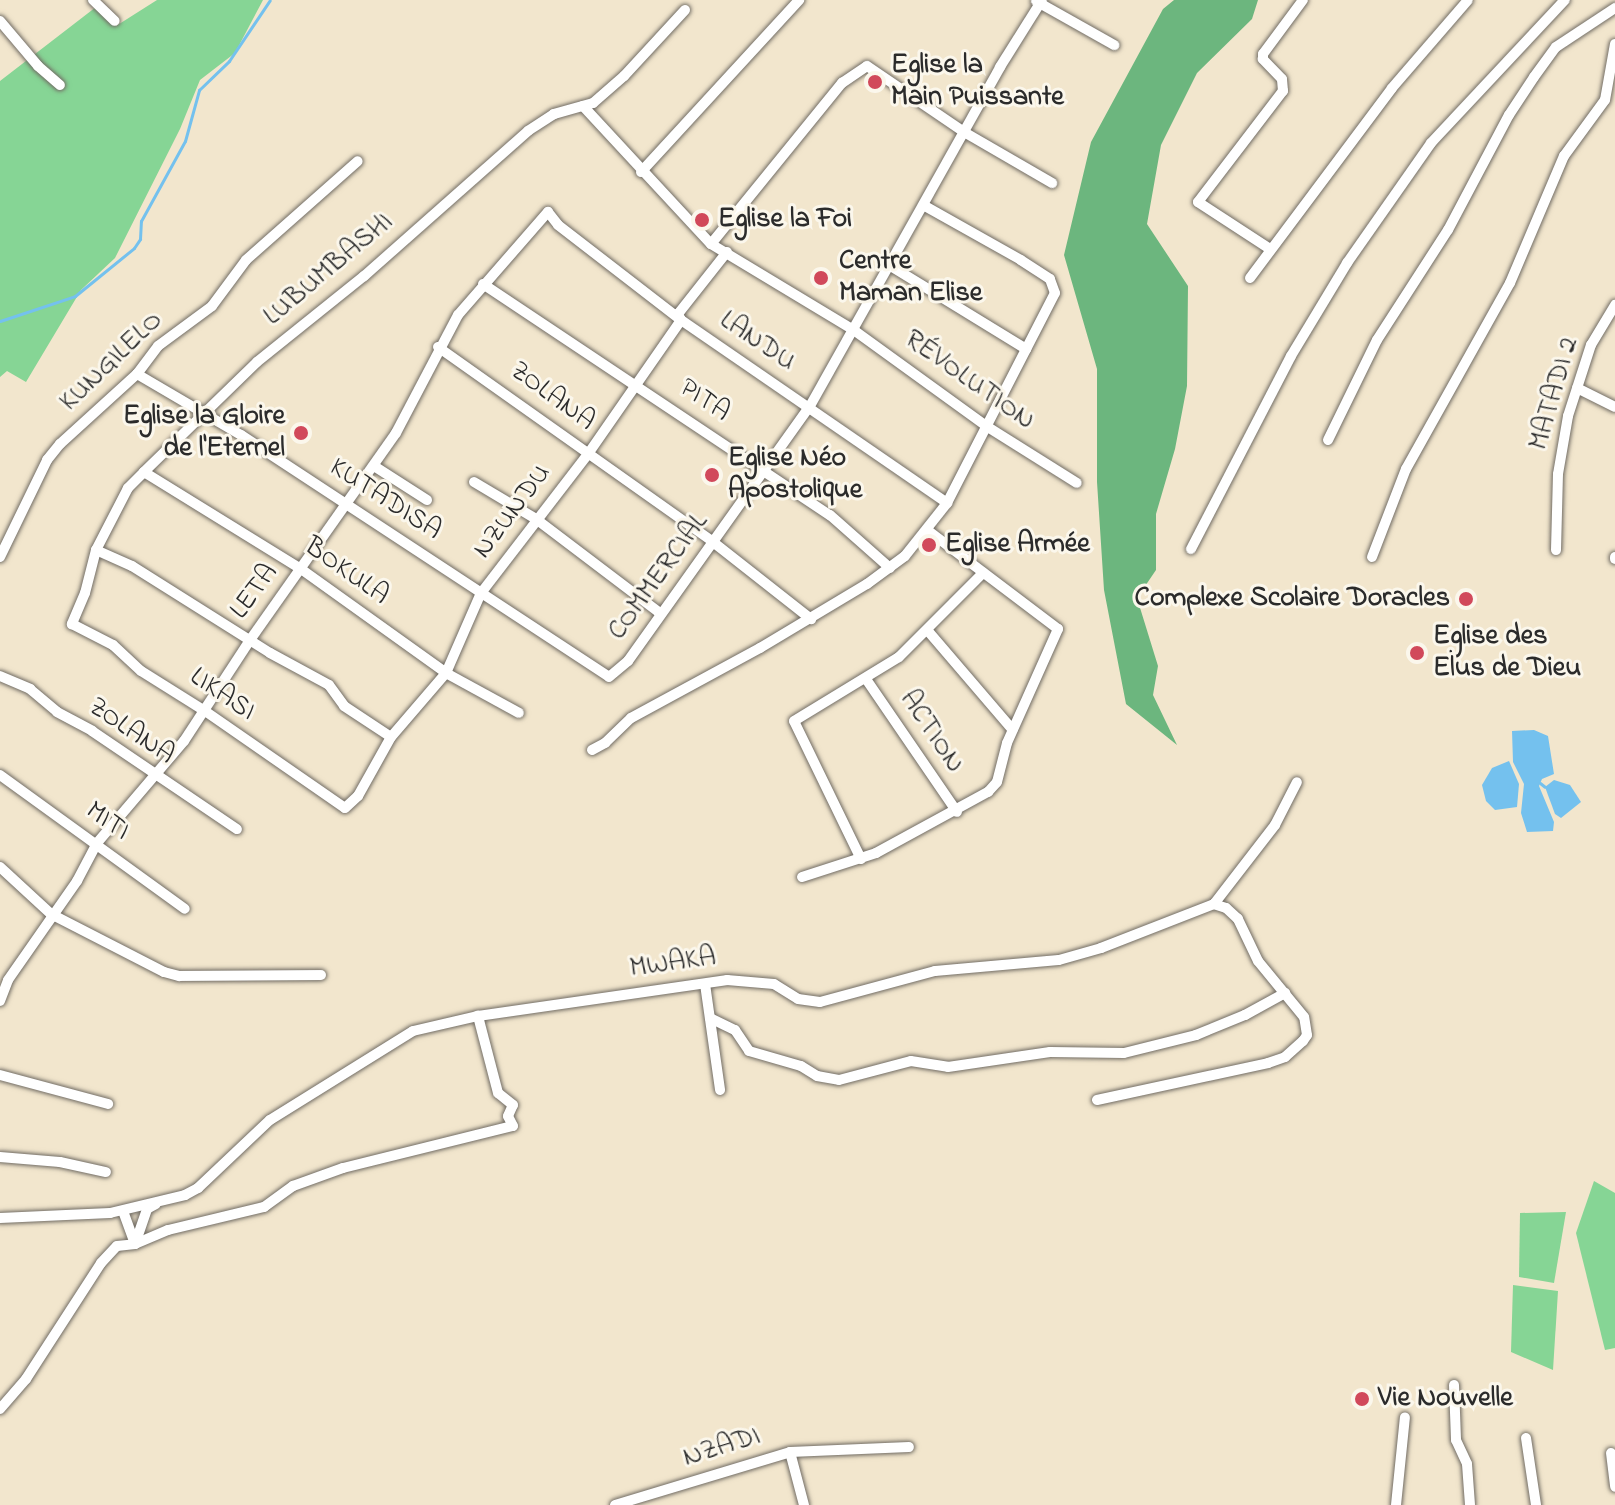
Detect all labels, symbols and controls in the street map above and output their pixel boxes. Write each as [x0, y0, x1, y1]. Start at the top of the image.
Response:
place label: Eglise la Main Puissante [891, 49, 1064, 115]
marker: Eglise la Main Puissante [866, 73, 884, 91]
place label: Eglise la Foi [718, 203, 852, 237]
street label: LUBUMBASHI [257, 206, 401, 334]
marker: Eglise la Foi [693, 211, 711, 229]
place label: Centre Maman Elise [839, 245, 982, 311]
marker: Centre Maman Elise [810, 267, 832, 289]
street label: LANDU [712, 304, 802, 380]
street label: KUNGILELO [53, 305, 171, 419]
street label: RÉVOLUTION [897, 324, 1041, 438]
street label: MATADI 2 [1523, 334, 1587, 454]
street label: ZOLANA [503, 355, 601, 439]
street label: PITA [672, 372, 736, 430]
place label: Eglise la Gloire de l'Eternel [123, 400, 285, 466]
marker: Eglise la Gloire de l'Eternel [292, 424, 310, 442]
place label: Eglise Néo Apostolique [728, 442, 862, 508]
street label: KUTADISA [323, 451, 447, 549]
street label: NZUNDU [467, 458, 559, 566]
marker: Eglise Néo Apostolique [703, 466, 721, 484]
street label: COMMERCIAL [602, 507, 716, 647]
place label: Eglise Armée [945, 528, 1090, 562]
street label: BOKULA [297, 531, 395, 613]
marker: Eglise Armée [920, 536, 938, 554]
street label: LETA [224, 558, 286, 626]
place label: Complexe Scolaire Doracles [1135, 582, 1450, 616]
marker: Complexe Scolaire Doracles [1457, 590, 1475, 608]
place label: Eglise des Elus de Dieu [1433, 620, 1581, 686]
marker: Eglise des Elus de Dieu [1408, 644, 1426, 662]
street label: LIKASI [183, 661, 261, 729]
street label: ACTION [891, 684, 971, 780]
street label: ZOLANA [81, 691, 181, 773]
street label: MITI [78, 795, 136, 849]
street label: MWAKA [628, 941, 718, 987]
place label: Vie Nouvelle [1378, 1382, 1513, 1416]
marker: Vie Nouvelle [1353, 1390, 1371, 1408]
street label: NZADI [679, 1420, 765, 1476]

